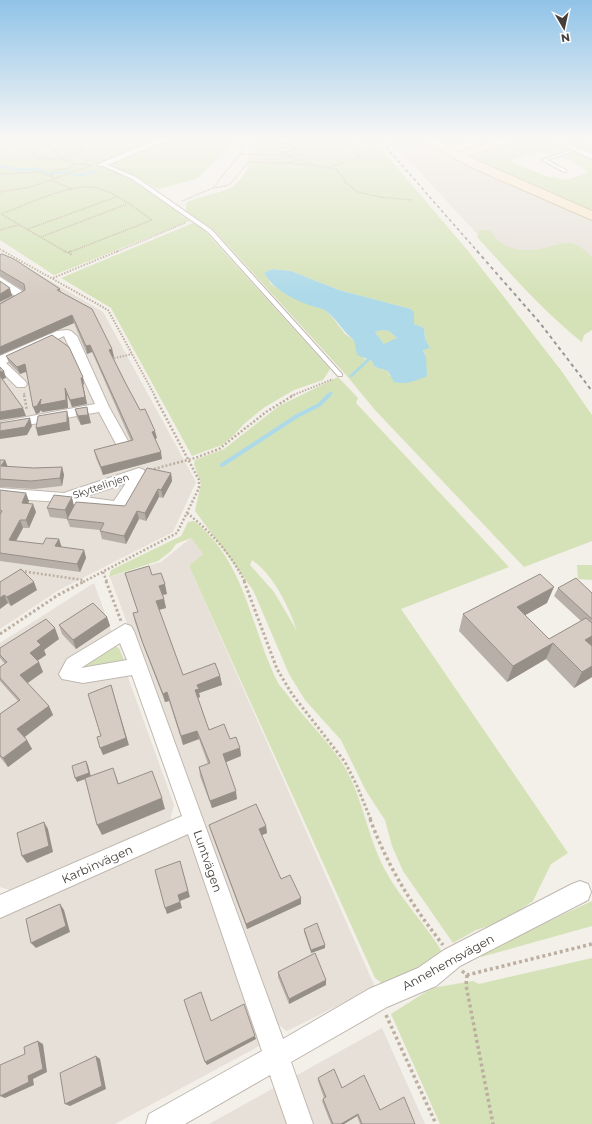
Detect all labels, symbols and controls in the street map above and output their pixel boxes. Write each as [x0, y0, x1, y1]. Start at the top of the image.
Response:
north arrow [544, 8, 584, 48]
text: N [560, 30, 571, 45]
street label: Skyttelinjen [71, 470, 131, 502]
street label: Luntvägen [190, 828, 226, 894]
street label: Karbinvägen [59, 842, 135, 886]
street label: Annehemsvägen [399, 931, 497, 993]

